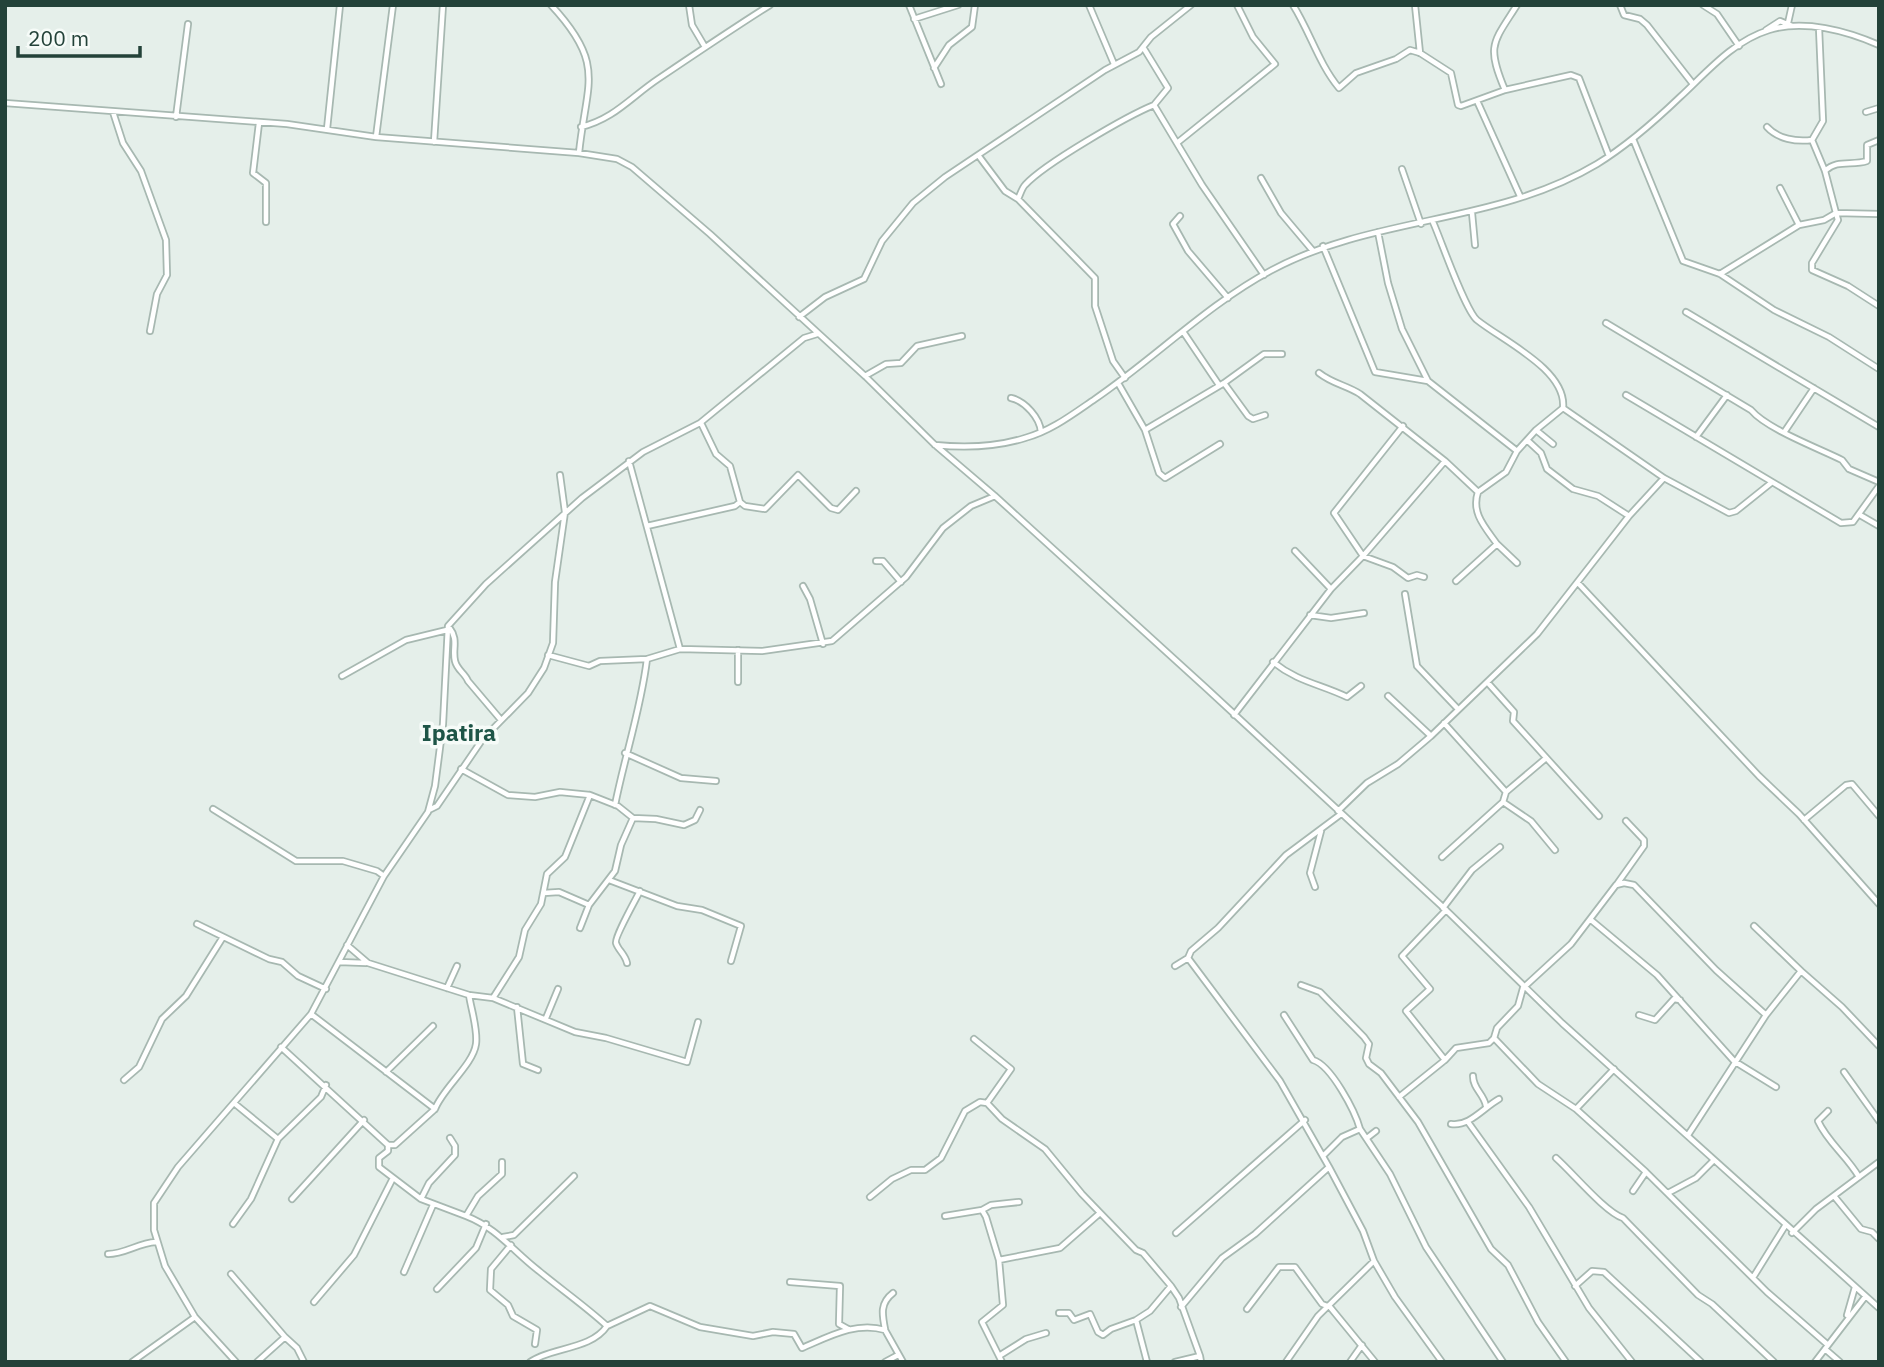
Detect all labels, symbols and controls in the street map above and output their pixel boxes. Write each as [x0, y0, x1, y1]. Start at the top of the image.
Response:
scale bar [18, 14, 140, 58]
text: 200 m [28, 24, 89, 52]
district label: Ipatira [422, 717, 496, 747]

